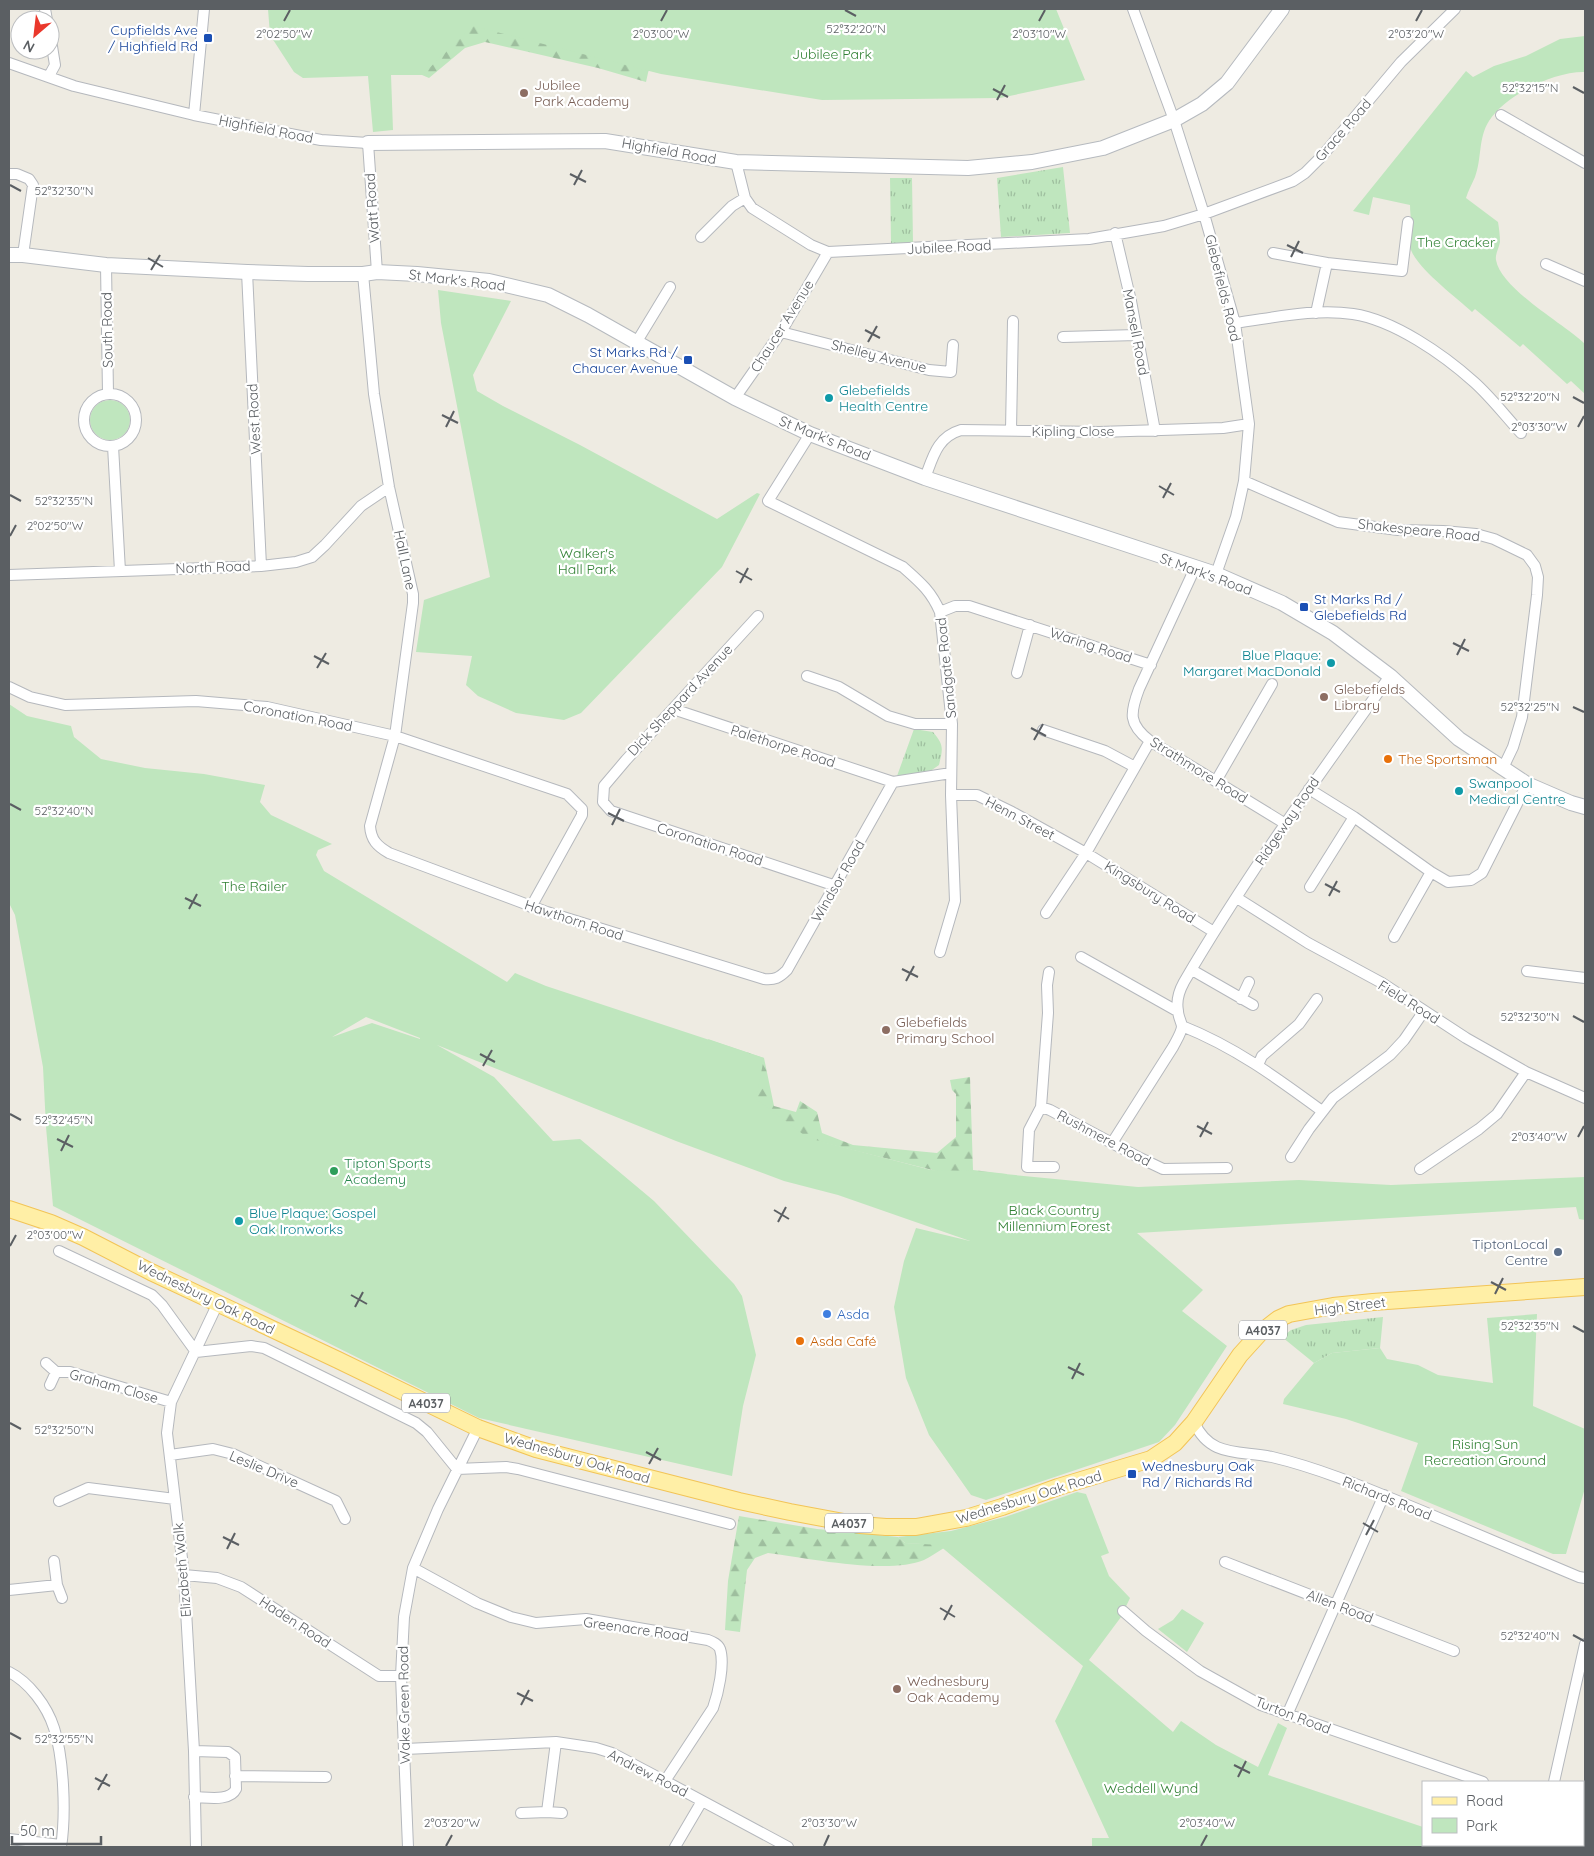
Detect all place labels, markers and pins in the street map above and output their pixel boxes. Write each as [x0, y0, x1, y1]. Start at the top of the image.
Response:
place label: Cupfields Ave / Highfield Rd [108, 21, 198, 55]
marker: Cupfields Ave / Highfield Rd [202, 32, 214, 44]
place label: Jubilee Park Academy [534, 76, 629, 110]
marker: Jubilee Park Academy [518, 87, 530, 99]
place label: St Marks Rd / Chaucer Avenue [572, 343, 679, 377]
marker: St Marks Rd / Chaucer Avenue [682, 354, 694, 366]
place label: Glebefields Health Centre [839, 381, 928, 415]
marker: Glebefields Health Centre [823, 392, 835, 404]
place label: St Marks Rd / Glebefields Rd [1314, 590, 1407, 624]
marker: St Marks Rd / Glebefields Rd [1298, 601, 1310, 613]
place label: Blue Plaque: Margaret MacDonald [1183, 646, 1321, 680]
marker: Blue Plaque: Margaret MacDonald [1325, 657, 1337, 669]
place label: Glebefields Library [1334, 680, 1405, 714]
marker: Glebefields Library [1318, 691, 1330, 703]
place label: The Sportsman [1398, 750, 1497, 768]
marker: The Sportsman [1382, 753, 1394, 765]
place label: Swanpool Medical Centre [1469, 774, 1566, 808]
marker: Swanpool Medical Centre [1453, 785, 1465, 797]
place label: Glebefields Primary School [896, 1013, 994, 1047]
marker: Glebefields Primary School [880, 1024, 892, 1036]
place label: Tipton Sports Academy [344, 1154, 431, 1188]
marker: Tipton Sports Academy [328, 1165, 340, 1177]
place label: Blue Plaque: Gospel Oak Ironworks [249, 1204, 376, 1238]
marker: Blue Plaque: Gospel Oak Ironworks [233, 1215, 245, 1227]
place label: TiptonLocal Centre [1472, 1235, 1548, 1269]
marker: TiptonLocal Centre [1552, 1246, 1564, 1258]
place label: Asda [837, 1305, 870, 1323]
marker: Asda [821, 1308, 833, 1320]
place label: Asda Café [810, 1332, 877, 1350]
marker: Asda Café [794, 1335, 806, 1347]
place label: Wednesbury Oak Rd / Richards Rd [1142, 1457, 1255, 1491]
marker: Wednesbury Oak Rd / Richards Rd [1126, 1468, 1138, 1480]
place label: Wednesbury Oak Academy [907, 1672, 999, 1706]
marker: Wednesbury Oak Academy [891, 1683, 903, 1695]

